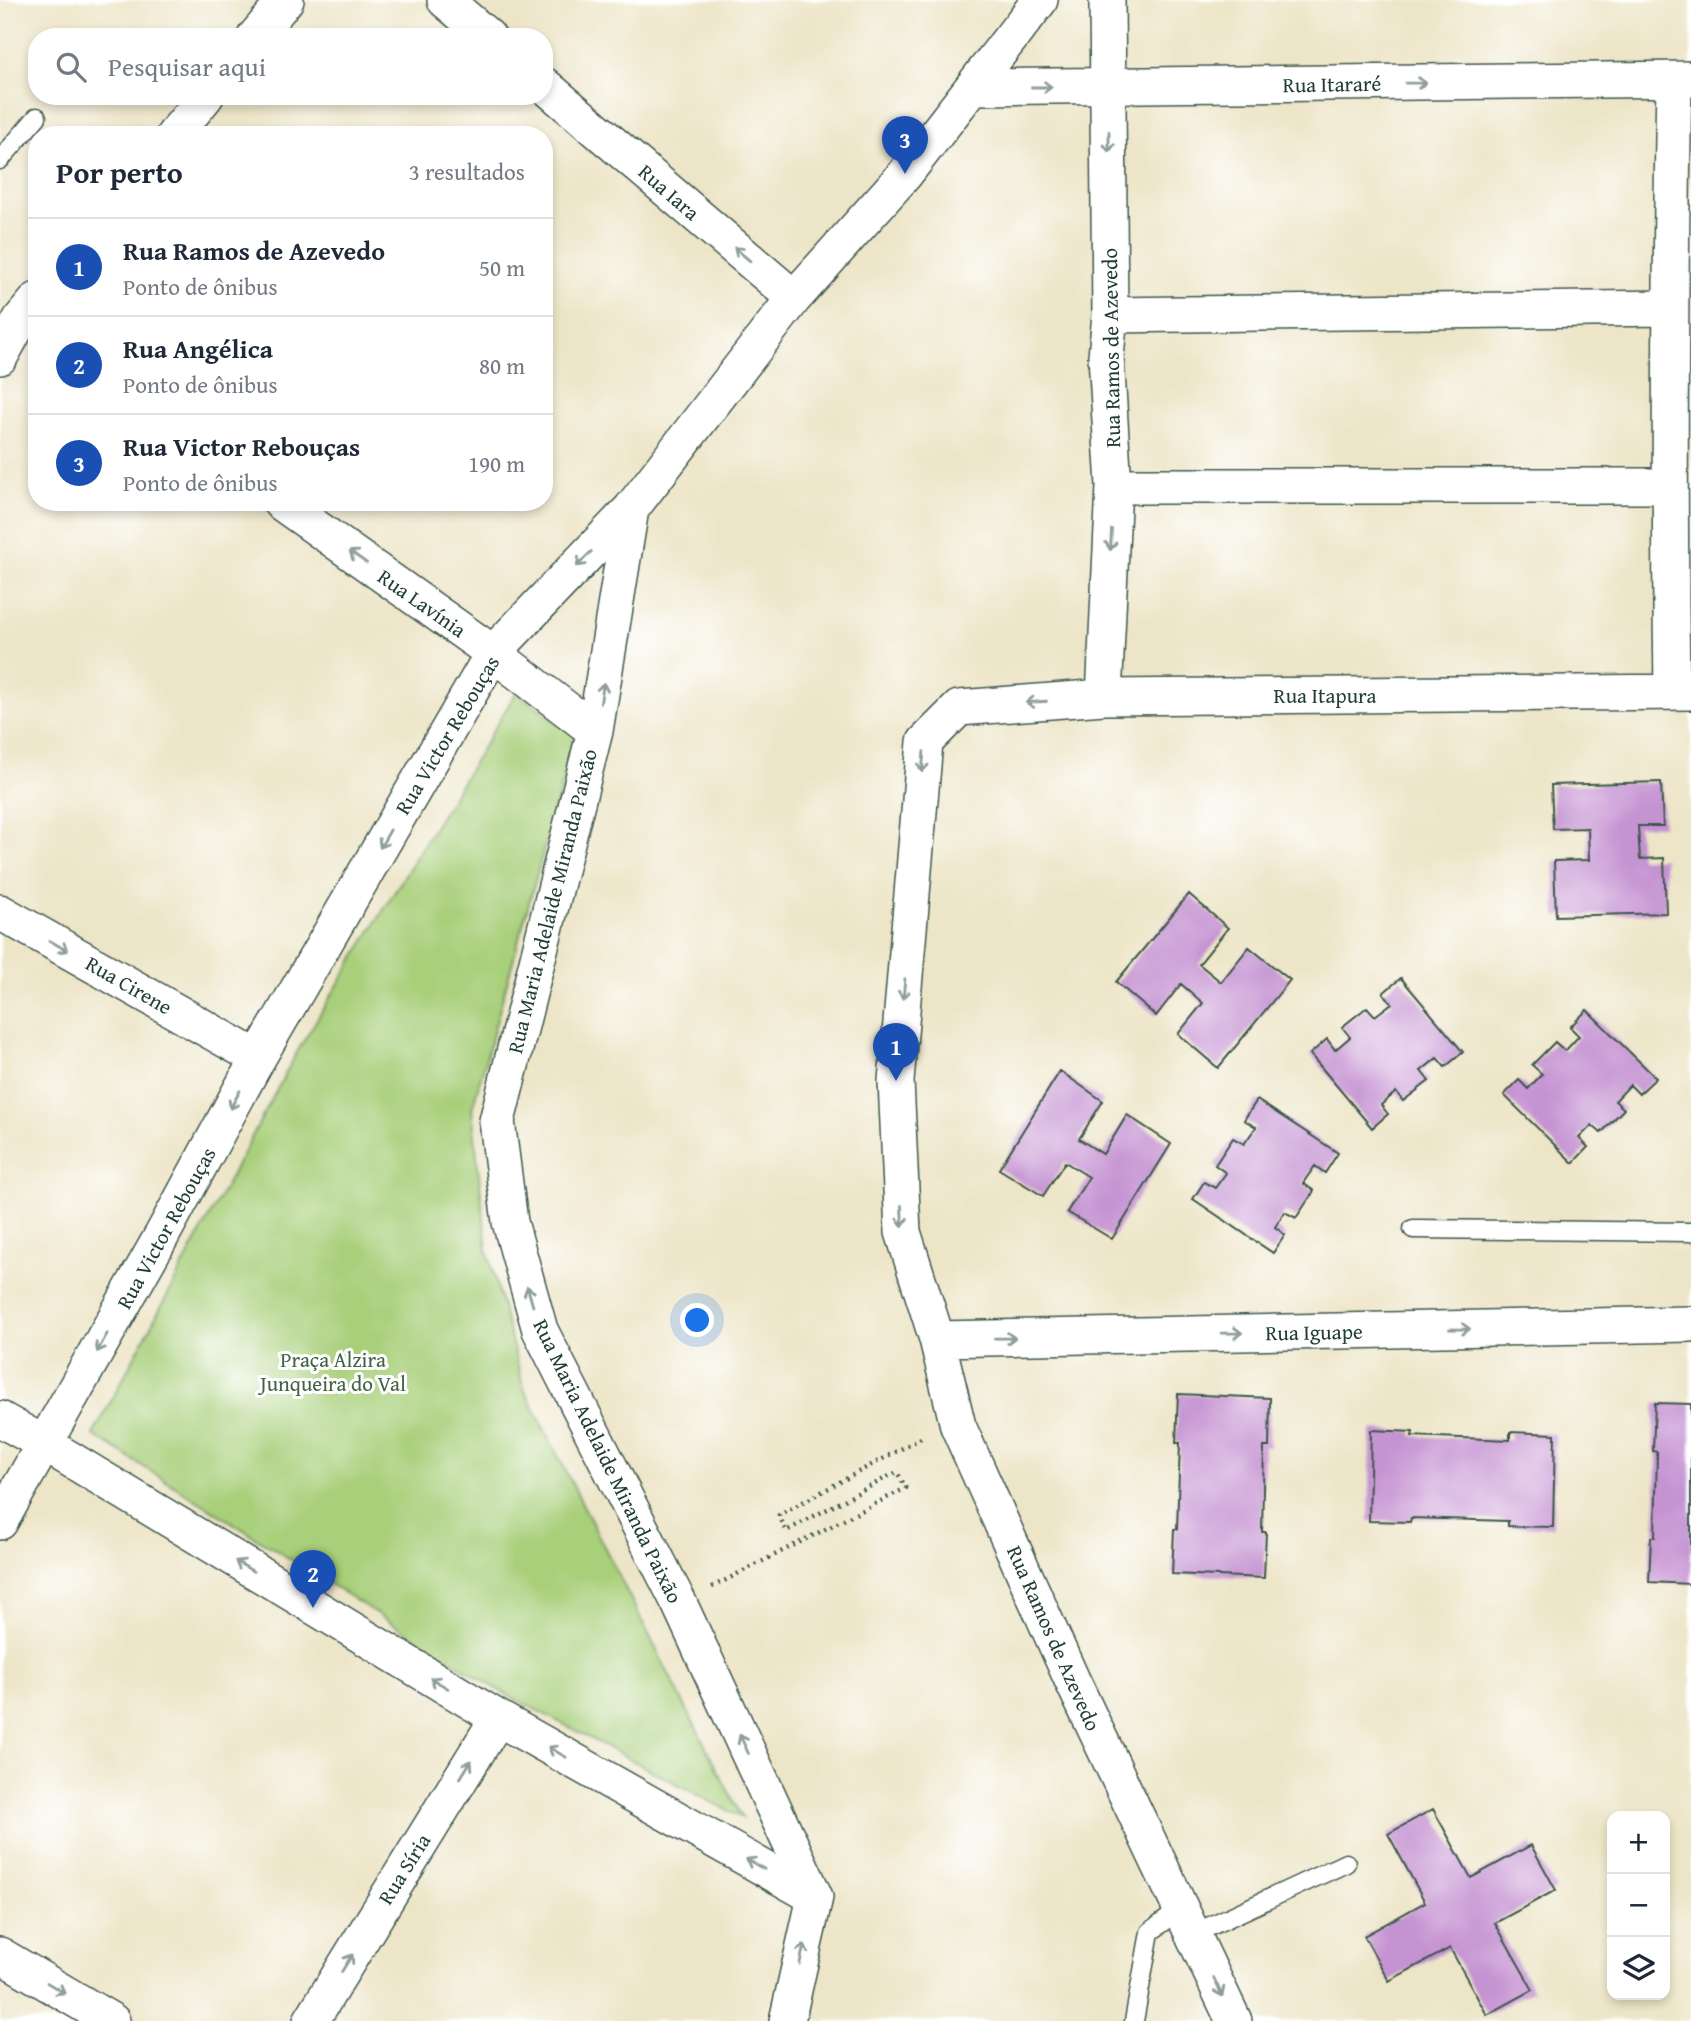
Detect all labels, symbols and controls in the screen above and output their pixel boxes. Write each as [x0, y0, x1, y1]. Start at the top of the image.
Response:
search box [28, 28, 553, 105]
text: Pesquisar aqui [108, 47, 266, 86]
icon: search [52, 48, 90, 86]
street label: Rua Itararé [1282, 68, 1382, 100]
one-way arrow [1404, 76, 1427, 90]
one-way arrow [1030, 80, 1053, 94]
pin: 3 [882, 116, 928, 174]
one-way arrow [1102, 130, 1115, 153]
text: Por perto [56, 150, 183, 194]
text: 3 resultados [409, 155, 525, 188]
street label: Rua Iara [631, 156, 707, 228]
text: Rua Ramos de Azevedo [123, 231, 385, 270]
one-way arrow [733, 246, 751, 262]
street label: Rua Ramos de Azevedo [1094, 248, 1128, 448]
text: 1 [73, 251, 85, 284]
text: 50 m [479, 251, 525, 284]
text: Ponto de ônibus [123, 270, 278, 303]
text: Rua Angélica [123, 329, 273, 368]
text: 2 [73, 349, 85, 382]
text: 80 m [479, 349, 525, 382]
text: Ponto de ônibus [123, 368, 278, 401]
text: Rua Victor Rebouças [123, 427, 360, 466]
text: 3 [73, 447, 85, 480]
text: 190 m [468, 447, 525, 480]
text: Ponto de ônibus [123, 466, 278, 499]
one-way arrow [1104, 529, 1117, 551]
one-way arrow [349, 550, 368, 564]
one-way arrow [575, 550, 592, 567]
street label: Rua Lavínia [371, 561, 473, 645]
street label: Rua Victor Rebouças [387, 650, 507, 820]
street label: Rua Itapura [1274, 680, 1377, 711]
one-way arrow [595, 682, 608, 705]
one-way arrow [1026, 696, 1048, 709]
street label: Rua Maria Adelaide Miranda Paixão [499, 745, 605, 1057]
one-way arrow [916, 750, 929, 773]
one-way arrow [378, 829, 392, 849]
one-way arrow [49, 939, 69, 953]
street label: Rua Cirene [80, 948, 178, 1022]
one-way arrow [897, 977, 910, 1000]
pin: 1 [873, 1023, 919, 1081]
one-way arrow [228, 1090, 242, 1110]
street label: Rua Victor Rebouças [109, 1141, 223, 1315]
one-way arrow [896, 1204, 909, 1227]
one-way arrow [523, 1285, 536, 1307]
your location [680, 1303, 714, 1337]
street label: Rua Maria Adelaide Miranda Paixão [525, 1314, 691, 1608]
street label: Rua Iguape [1265, 1316, 1363, 1348]
one-way arrow [1448, 1322, 1471, 1336]
one-way arrow [1220, 1327, 1243, 1340]
one-way arrow [993, 1331, 1016, 1345]
one-way arrow [95, 1332, 109, 1352]
park label: Praça Alzira Junqueira do Val [257, 1344, 406, 1399]
street label: Rua Ramos de Azevedo [999, 1540, 1109, 1736]
pin: 2 [290, 1550, 336, 1608]
one-way arrow [235, 1558, 255, 1572]
one-way arrow [430, 1676, 450, 1690]
one-way arrow [737, 1734, 750, 1755]
one-way arrow [548, 1744, 568, 1758]
one-way arrow [460, 1760, 474, 1780]
map controls [1607, 1811, 1670, 2000]
button: + [1607, 1811, 1670, 1874]
street label: Rua Síria [370, 1827, 438, 1911]
one-way arrow [746, 1857, 766, 1871]
button: − [1607, 1874, 1670, 1937]
button: layers [1607, 1937, 1670, 2000]
one-way arrow [795, 1943, 809, 1966]
one-way arrow [340, 1953, 354, 1973]
one-way arrow [1212, 1976, 1225, 1997]
one-way arrow [46, 1981, 66, 1995]

